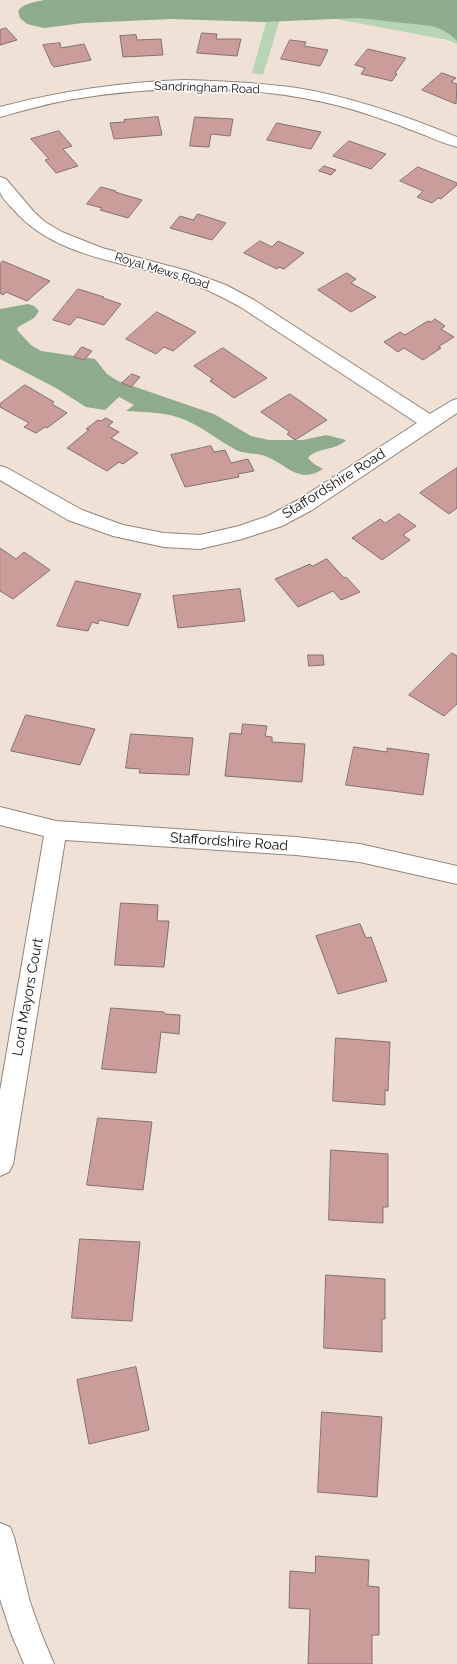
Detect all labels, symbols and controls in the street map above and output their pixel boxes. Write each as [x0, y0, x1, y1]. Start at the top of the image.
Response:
street label: Sandringham Road [154, 79, 260, 97]
street label: Royal Mews Road [113, 250, 211, 292]
street label: Staffordshire Road [279, 446, 389, 522]
street label: Staffordshire Road [169, 829, 289, 855]
street label: Lord Mayors Court [9, 937, 47, 1057]

